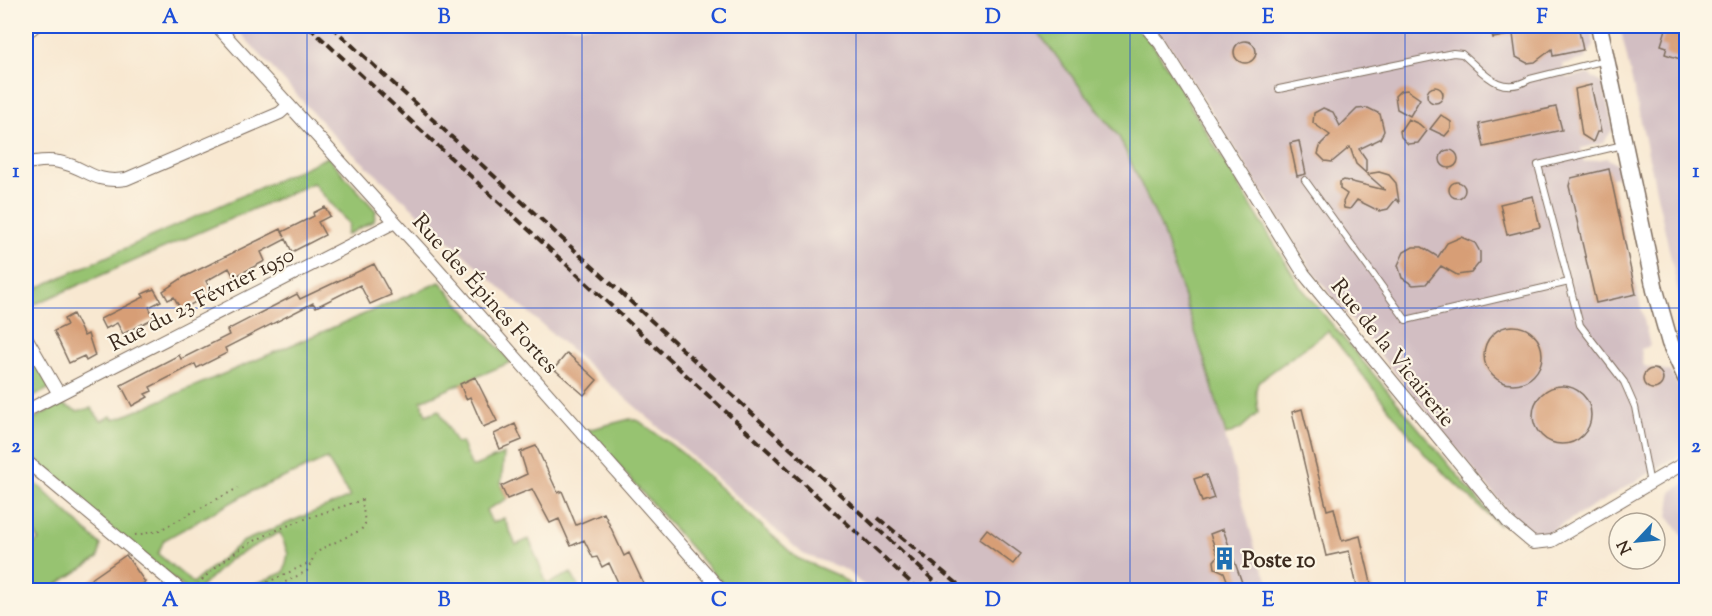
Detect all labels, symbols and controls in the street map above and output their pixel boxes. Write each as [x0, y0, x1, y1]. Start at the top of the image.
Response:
text: A [162, 4, 179, 33]
text: B [438, 4, 451, 33]
text: C [711, 4, 727, 33]
text: D [985, 4, 1001, 33]
text: E [1262, 4, 1275, 33]
text: F [1536, 4, 1548, 33]
text: 1 [13, 158, 20, 187]
text: 1 [1693, 158, 1700, 187]
street label: Rue des Épines Fortes [403, 207, 565, 382]
street label: Rue du 23 Février 1950 [104, 240, 301, 361]
street label: Rue de la Vicairerie [1322, 273, 1462, 435]
text: 2 [11, 433, 21, 462]
text: 2 [1691, 433, 1701, 462]
north arrow [1607, 511, 1667, 571]
text: N [1613, 535, 1639, 557]
building icon: Poste 10 [1211, 546, 1237, 572]
place label: Poste 10 [1242, 546, 1316, 578]
text: A [162, 587, 179, 616]
text: B [438, 587, 451, 616]
text: C [711, 587, 727, 616]
text: D [985, 587, 1001, 616]
text: E [1262, 587, 1275, 616]
text: F [1536, 587, 1548, 616]

